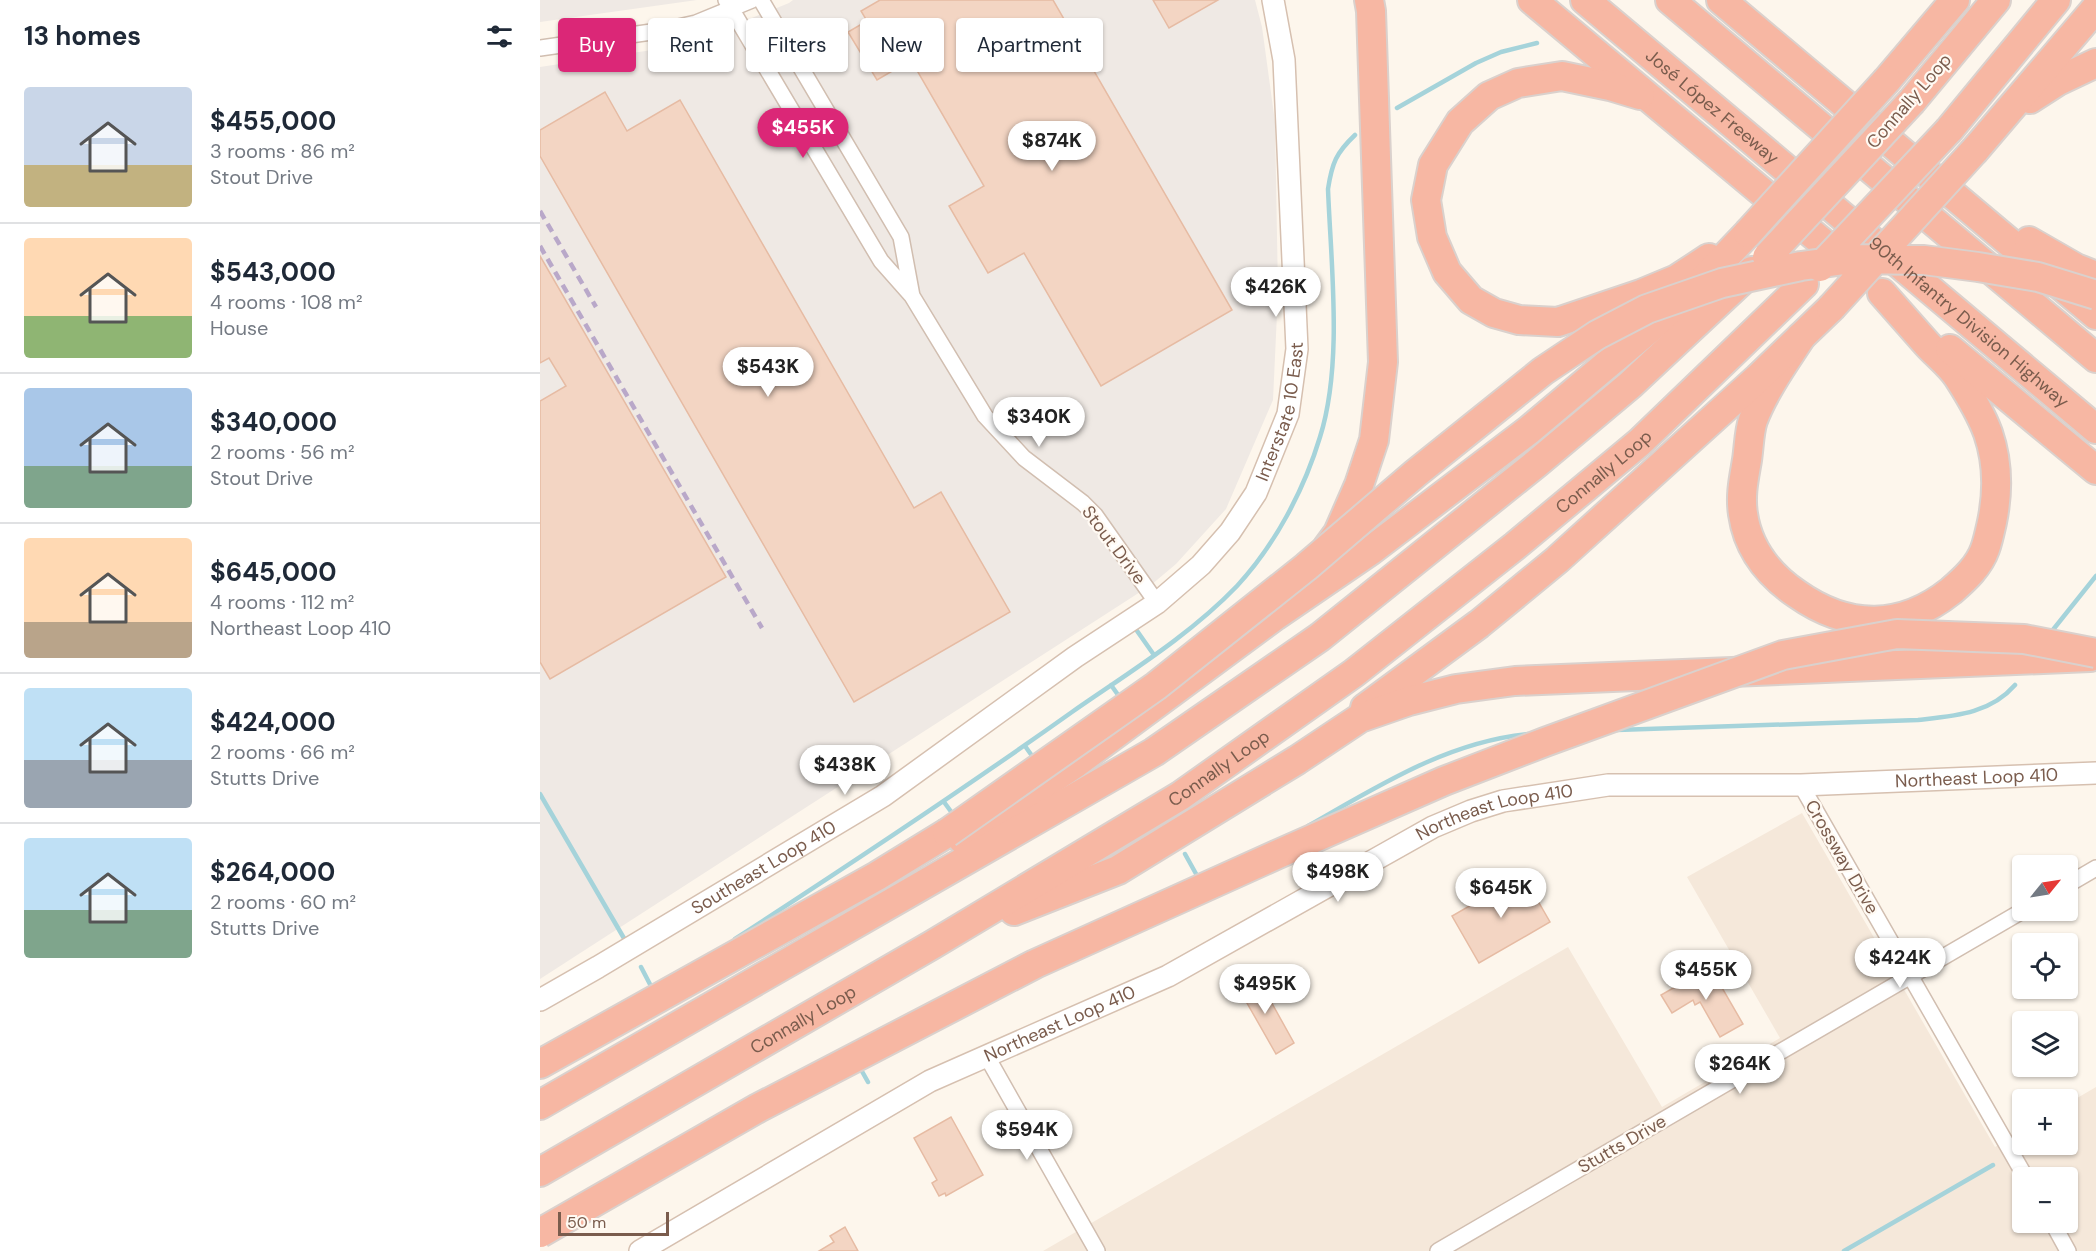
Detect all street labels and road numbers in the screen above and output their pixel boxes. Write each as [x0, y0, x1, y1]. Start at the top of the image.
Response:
street label: José López Freeway [1640, 44, 1784, 170]
street label: Connally Loop [1861, 48, 1957, 154]
street label: 90th Infantry Division Highway [1864, 231, 2074, 413]
street label: Interstate 10 East [1250, 342, 1309, 485]
street label: Connally Loop [1551, 425, 1657, 519]
street label: Stout Drive [1077, 501, 1151, 589]
street label: Connally Loop [1164, 724, 1274, 812]
street label: Northeast Loop 410 [1895, 763, 2059, 793]
street label: Northeast Loop 410 [1412, 779, 1575, 846]
street label: Crossway Drive [1800, 796, 1884, 918]
street label: Southeast Loop 410 [687, 815, 841, 920]
street label: Connally Loop [746, 980, 860, 1060]
street label: Northeast Loop 410 [980, 980, 1139, 1068]
street label: Stutts Drive [1573, 1109, 1671, 1179]

